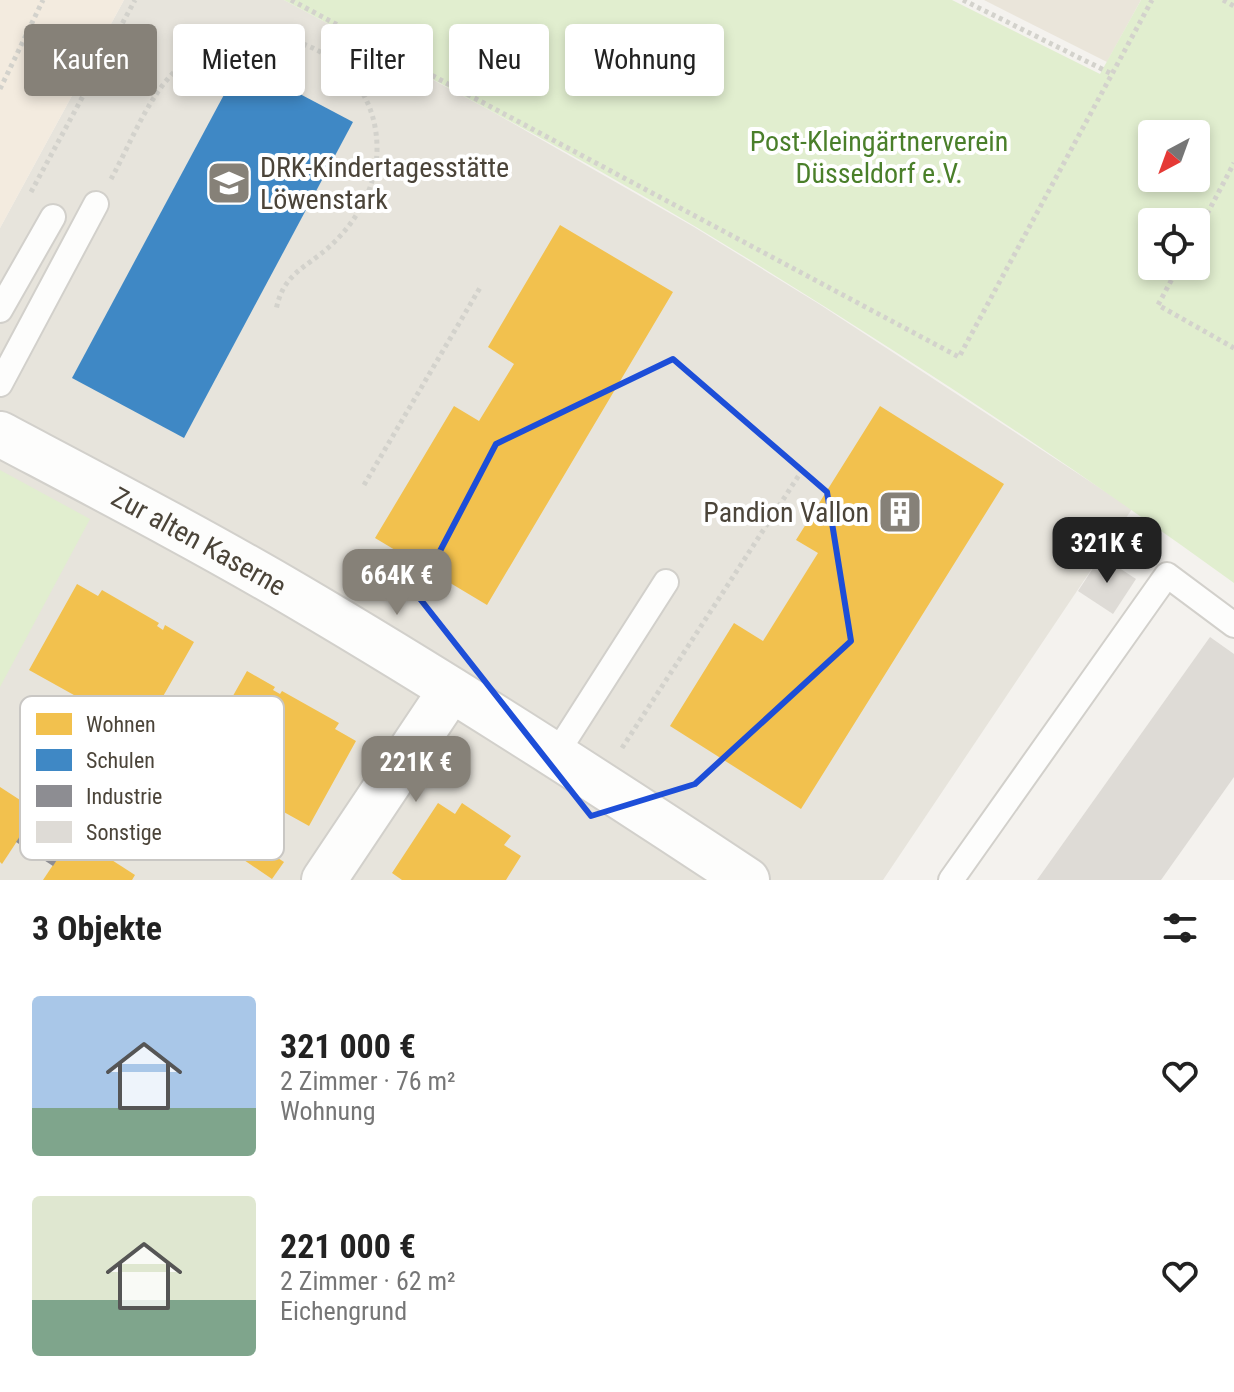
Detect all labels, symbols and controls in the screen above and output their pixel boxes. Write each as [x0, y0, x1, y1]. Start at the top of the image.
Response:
chip: Kaufen [24, 24, 157, 96]
chip: Mieten [173, 24, 305, 96]
chip: Filter [321, 24, 433, 96]
chip: Neu [449, 24, 549, 96]
chip: Wohnung [565, 24, 724, 96]
north arrow [1138, 120, 1210, 192]
map controls [1138, 120, 1210, 280]
park label: Post-Kleingärtnerverein Düsseldorf e.V. [750, 125, 1008, 190]
place label: DRK-Kindertagesstätte Löwenstark [260, 151, 509, 216]
school or university icon: DRK-Kindertagesstätte Löwenstark [205, 159, 253, 207]
button: locate [1138, 208, 1210, 280]
street label: Zur alten Kaserne [106, 480, 292, 603]
building icon: Pandion Vallon [876, 488, 924, 536]
place label: Pandion Vallon [703, 496, 869, 529]
pin: 321K € [1042, 517, 1172, 585]
text: 321K € [1071, 528, 1143, 558]
pin: 664K € [332, 549, 462, 617]
text: 664K € [361, 560, 433, 590]
legend [20, 696, 284, 860]
text: Wohnen [86, 712, 156, 737]
pin: 221K € [351, 736, 481, 804]
text: 221K € [380, 747, 452, 777]
text: Schulen [86, 748, 155, 773]
text: Industrie [86, 784, 162, 809]
text: Sonstige [86, 820, 162, 845]
icon: filters [1158, 906, 1202, 950]
text: 3 Objekte [32, 908, 162, 948]
text: 321 000 € [280, 1026, 416, 1066]
icon: home [96, 1028, 192, 1124]
icon: heart [1158, 1054, 1202, 1098]
text: 2 Zimmer · 76 m² [280, 1066, 456, 1096]
text: Wohnung [280, 1096, 376, 1126]
text: 221 000 € [280, 1226, 416, 1266]
icon: home [96, 1228, 192, 1324]
icon: heart [1158, 1254, 1202, 1298]
text: 2 Zimmer · 62 m² [280, 1266, 456, 1296]
text: Eichengrund [280, 1296, 407, 1326]

